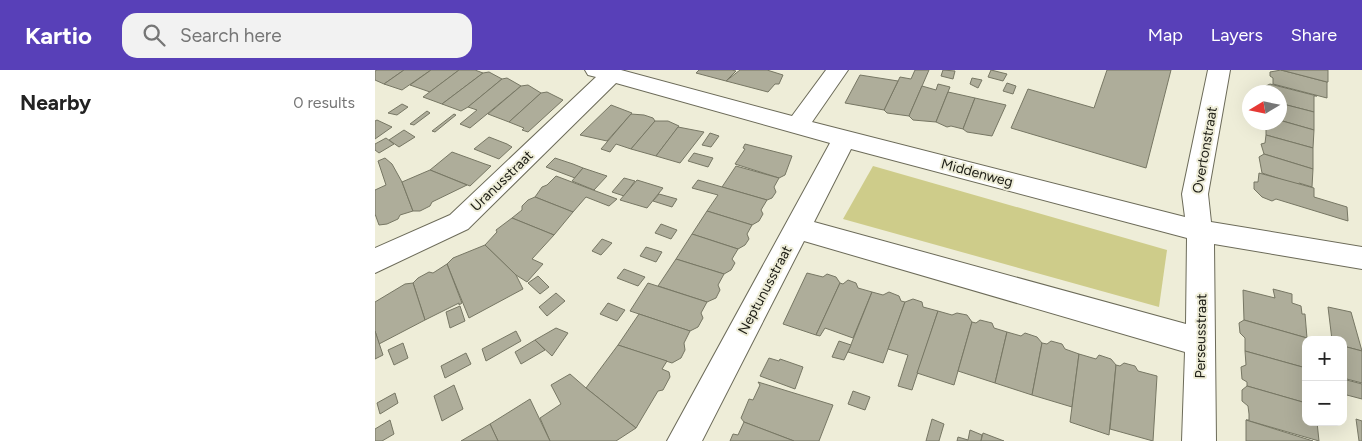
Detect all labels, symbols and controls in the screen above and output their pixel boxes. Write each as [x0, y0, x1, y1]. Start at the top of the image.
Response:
search box [122, 13, 472, 58]
text: Kartio [25, 21, 92, 50]
icon: search [140, 21, 168, 49]
text: Search here [180, 24, 282, 47]
text: Map [1148, 24, 1183, 46]
text: Layers [1211, 24, 1263, 46]
text: Share [1291, 24, 1337, 46]
north arrow [1242, 85, 1287, 130]
text: Nearby [20, 90, 91, 115]
text: 0 results [293, 93, 355, 112]
street label: Overtonstraat [1189, 105, 1221, 195]
street label: Uranusstraat [467, 147, 537, 215]
street label: Middenweg [939, 155, 1015, 191]
street label: Neptunusstraat [734, 243, 796, 337]
street label: Perseusstraat [1192, 293, 1210, 379]
map controls [1302, 336, 1347, 426]
button: + [1302, 336, 1347, 381]
button: − [1302, 381, 1347, 426]

